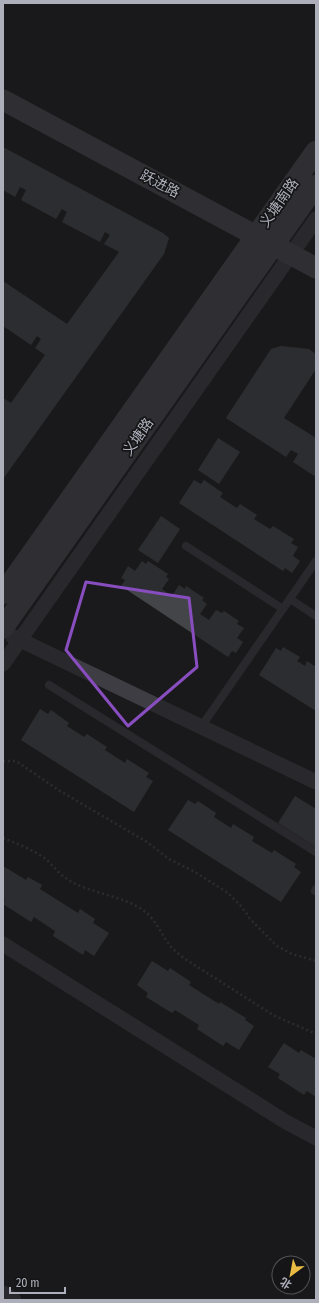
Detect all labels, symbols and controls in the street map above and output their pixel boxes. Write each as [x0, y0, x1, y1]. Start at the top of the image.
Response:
street label: 跃进路 [137, 167, 183, 201]
street label: 义塘南路 [256, 175, 302, 231]
street label: 义塘路 [119, 415, 157, 459]
north arrow [271, 1255, 311, 1295]
scale bar [10, 1269, 65, 1295]
text: 北 [278, 1275, 294, 1291]
text: 20 m [16, 1276, 40, 1290]

